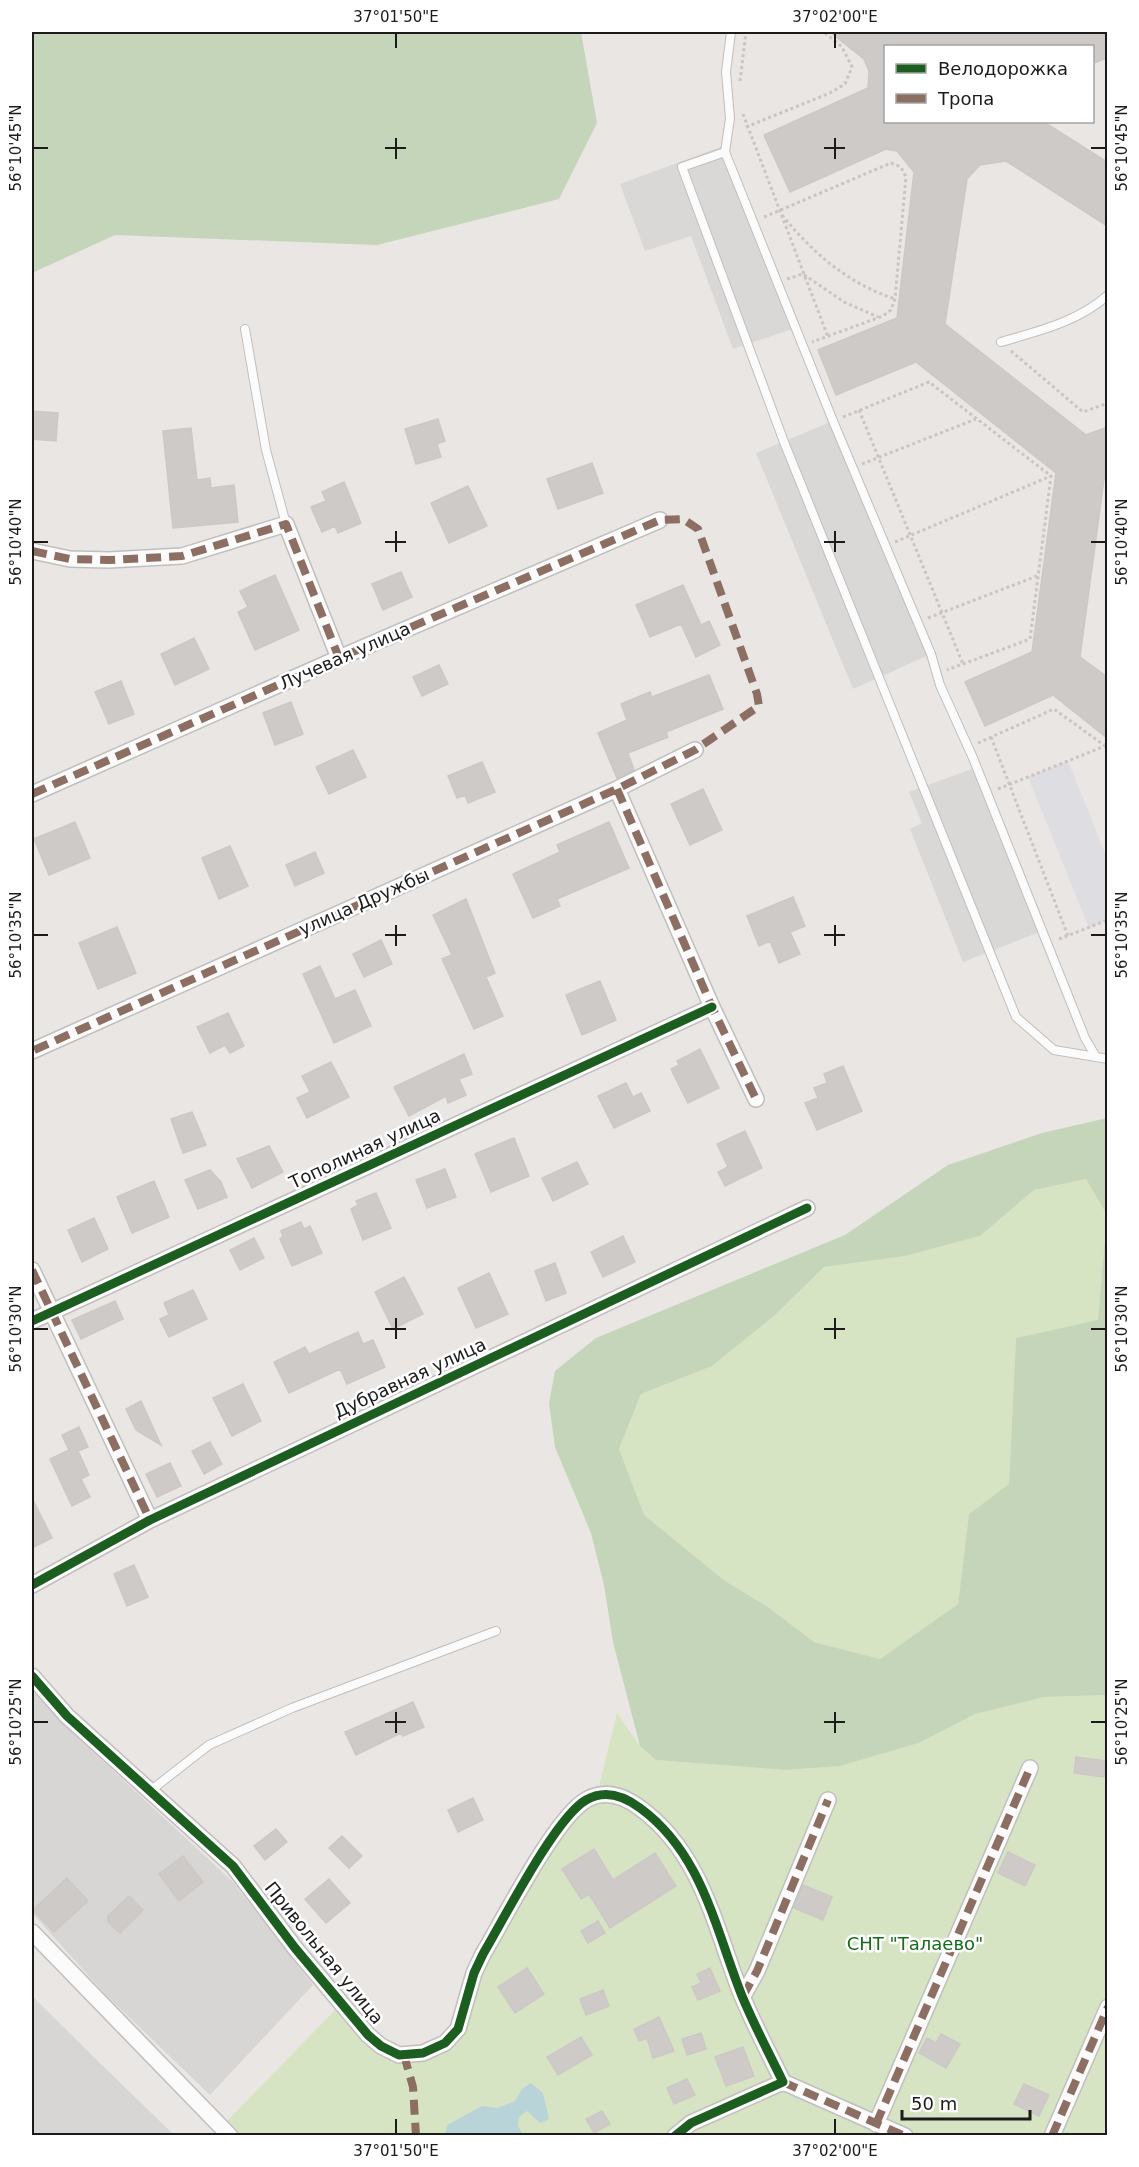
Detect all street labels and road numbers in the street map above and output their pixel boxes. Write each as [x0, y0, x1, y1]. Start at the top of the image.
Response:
street label: Лучевая улица [276, 617, 414, 694]
street label: улица Дружбы [295, 863, 432, 940]
street label: Тополиная улица [285, 1104, 444, 1193]
street label: Дубравная улица [330, 1333, 489, 1422]
street label: Привольная улица [261, 1877, 388, 2028]

